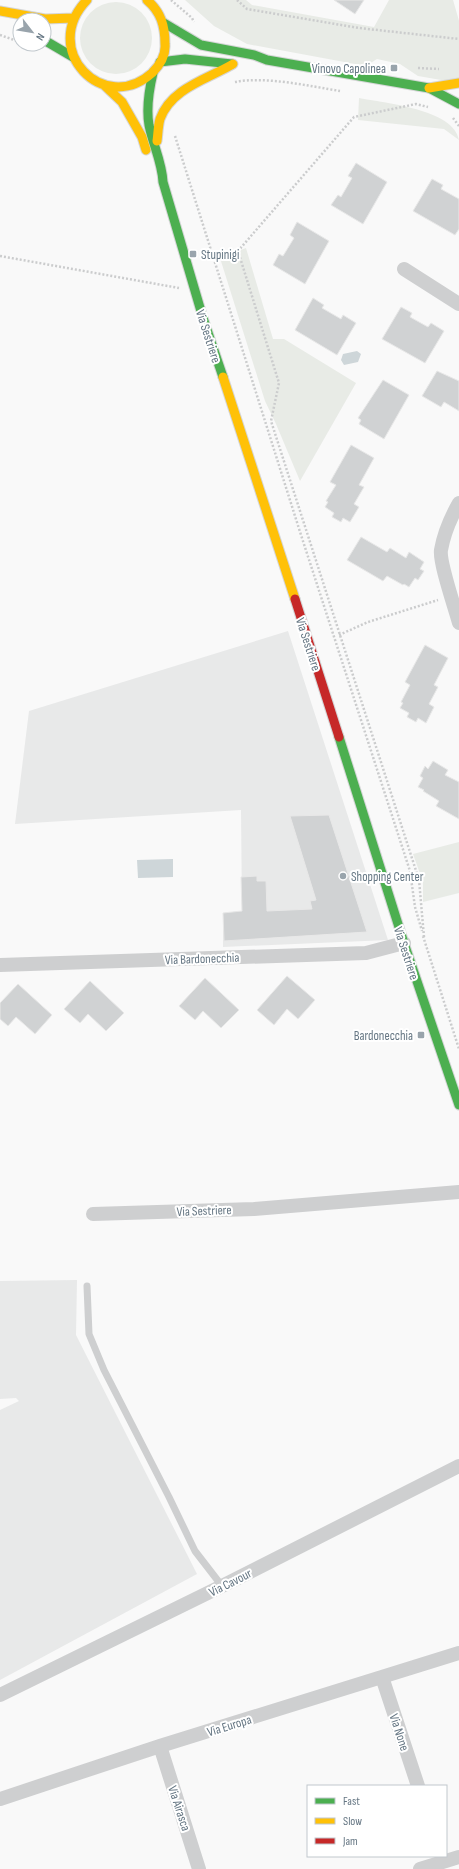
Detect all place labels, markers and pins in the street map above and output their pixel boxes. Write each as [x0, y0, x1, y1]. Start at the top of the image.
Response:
place label: Vinovo Capolinea [312, 61, 386, 77]
marker: Vinovo Capolinea [389, 63, 399, 73]
place label: Stupinigi [201, 247, 239, 263]
marker: Stupinigi [188, 249, 198, 259]
place label: Shopping Center [351, 869, 424, 885]
marker: Shopping Center [338, 871, 348, 881]
place label: Bardonecchia [354, 1028, 413, 1044]
marker: Bardonecchia [416, 1030, 426, 1040]

